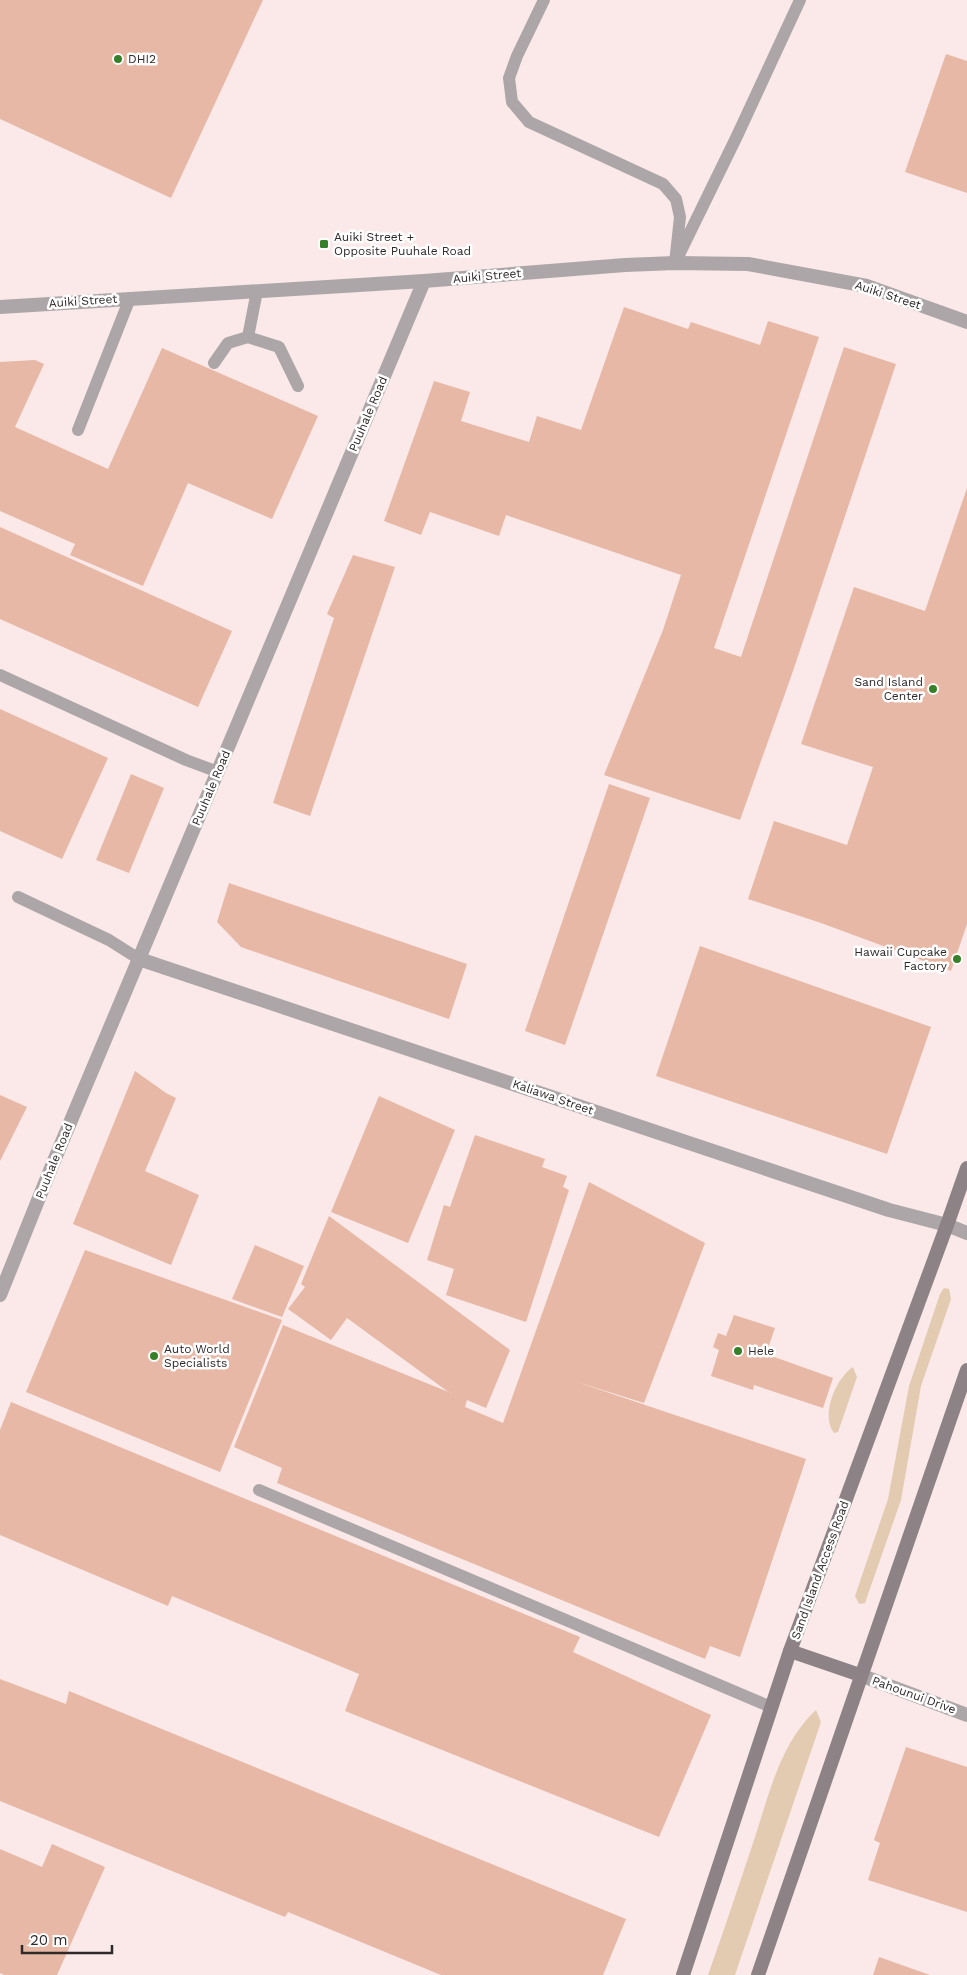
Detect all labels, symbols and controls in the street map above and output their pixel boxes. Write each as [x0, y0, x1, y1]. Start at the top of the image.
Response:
place label: DHI2 [128, 52, 156, 66]
marker: DHI2 [112, 53, 124, 65]
place label: Auiki Street + Opposite Puuhale Road [334, 230, 471, 258]
marker: Auiki Street + Opposite Puuhale Road [318, 238, 330, 250]
street label: Auiki Street [452, 266, 522, 286]
street label: Auiki Street [853, 278, 923, 312]
street label: Auiki Street [48, 292, 118, 310]
street label: Puuhale Road [346, 374, 390, 454]
place label: Sand Island Center [854, 675, 923, 703]
marker: Sand Island Center [927, 683, 939, 695]
street label: Puuhale Road [189, 748, 233, 828]
place label: Hawaii Cupcake Factory [854, 945, 948, 973]
marker: Hawaii Cupcake Factory [951, 953, 963, 965]
street label: Kaliawa Street [511, 1077, 595, 1117]
street label: Puuhale Road [32, 1121, 76, 1201]
place label: Auto World Specialists [164, 1342, 230, 1370]
place label: Hele [748, 1344, 774, 1358]
marker: Hele [732, 1345, 744, 1357]
marker: Auto World Specialists [148, 1350, 160, 1362]
street label: Sand Island Access Road [788, 1499, 852, 1641]
street label: Pahounui Drive [870, 1673, 958, 1717]
scale bar [22, 1922, 112, 1954]
text: 20 m [30, 1931, 68, 1949]

